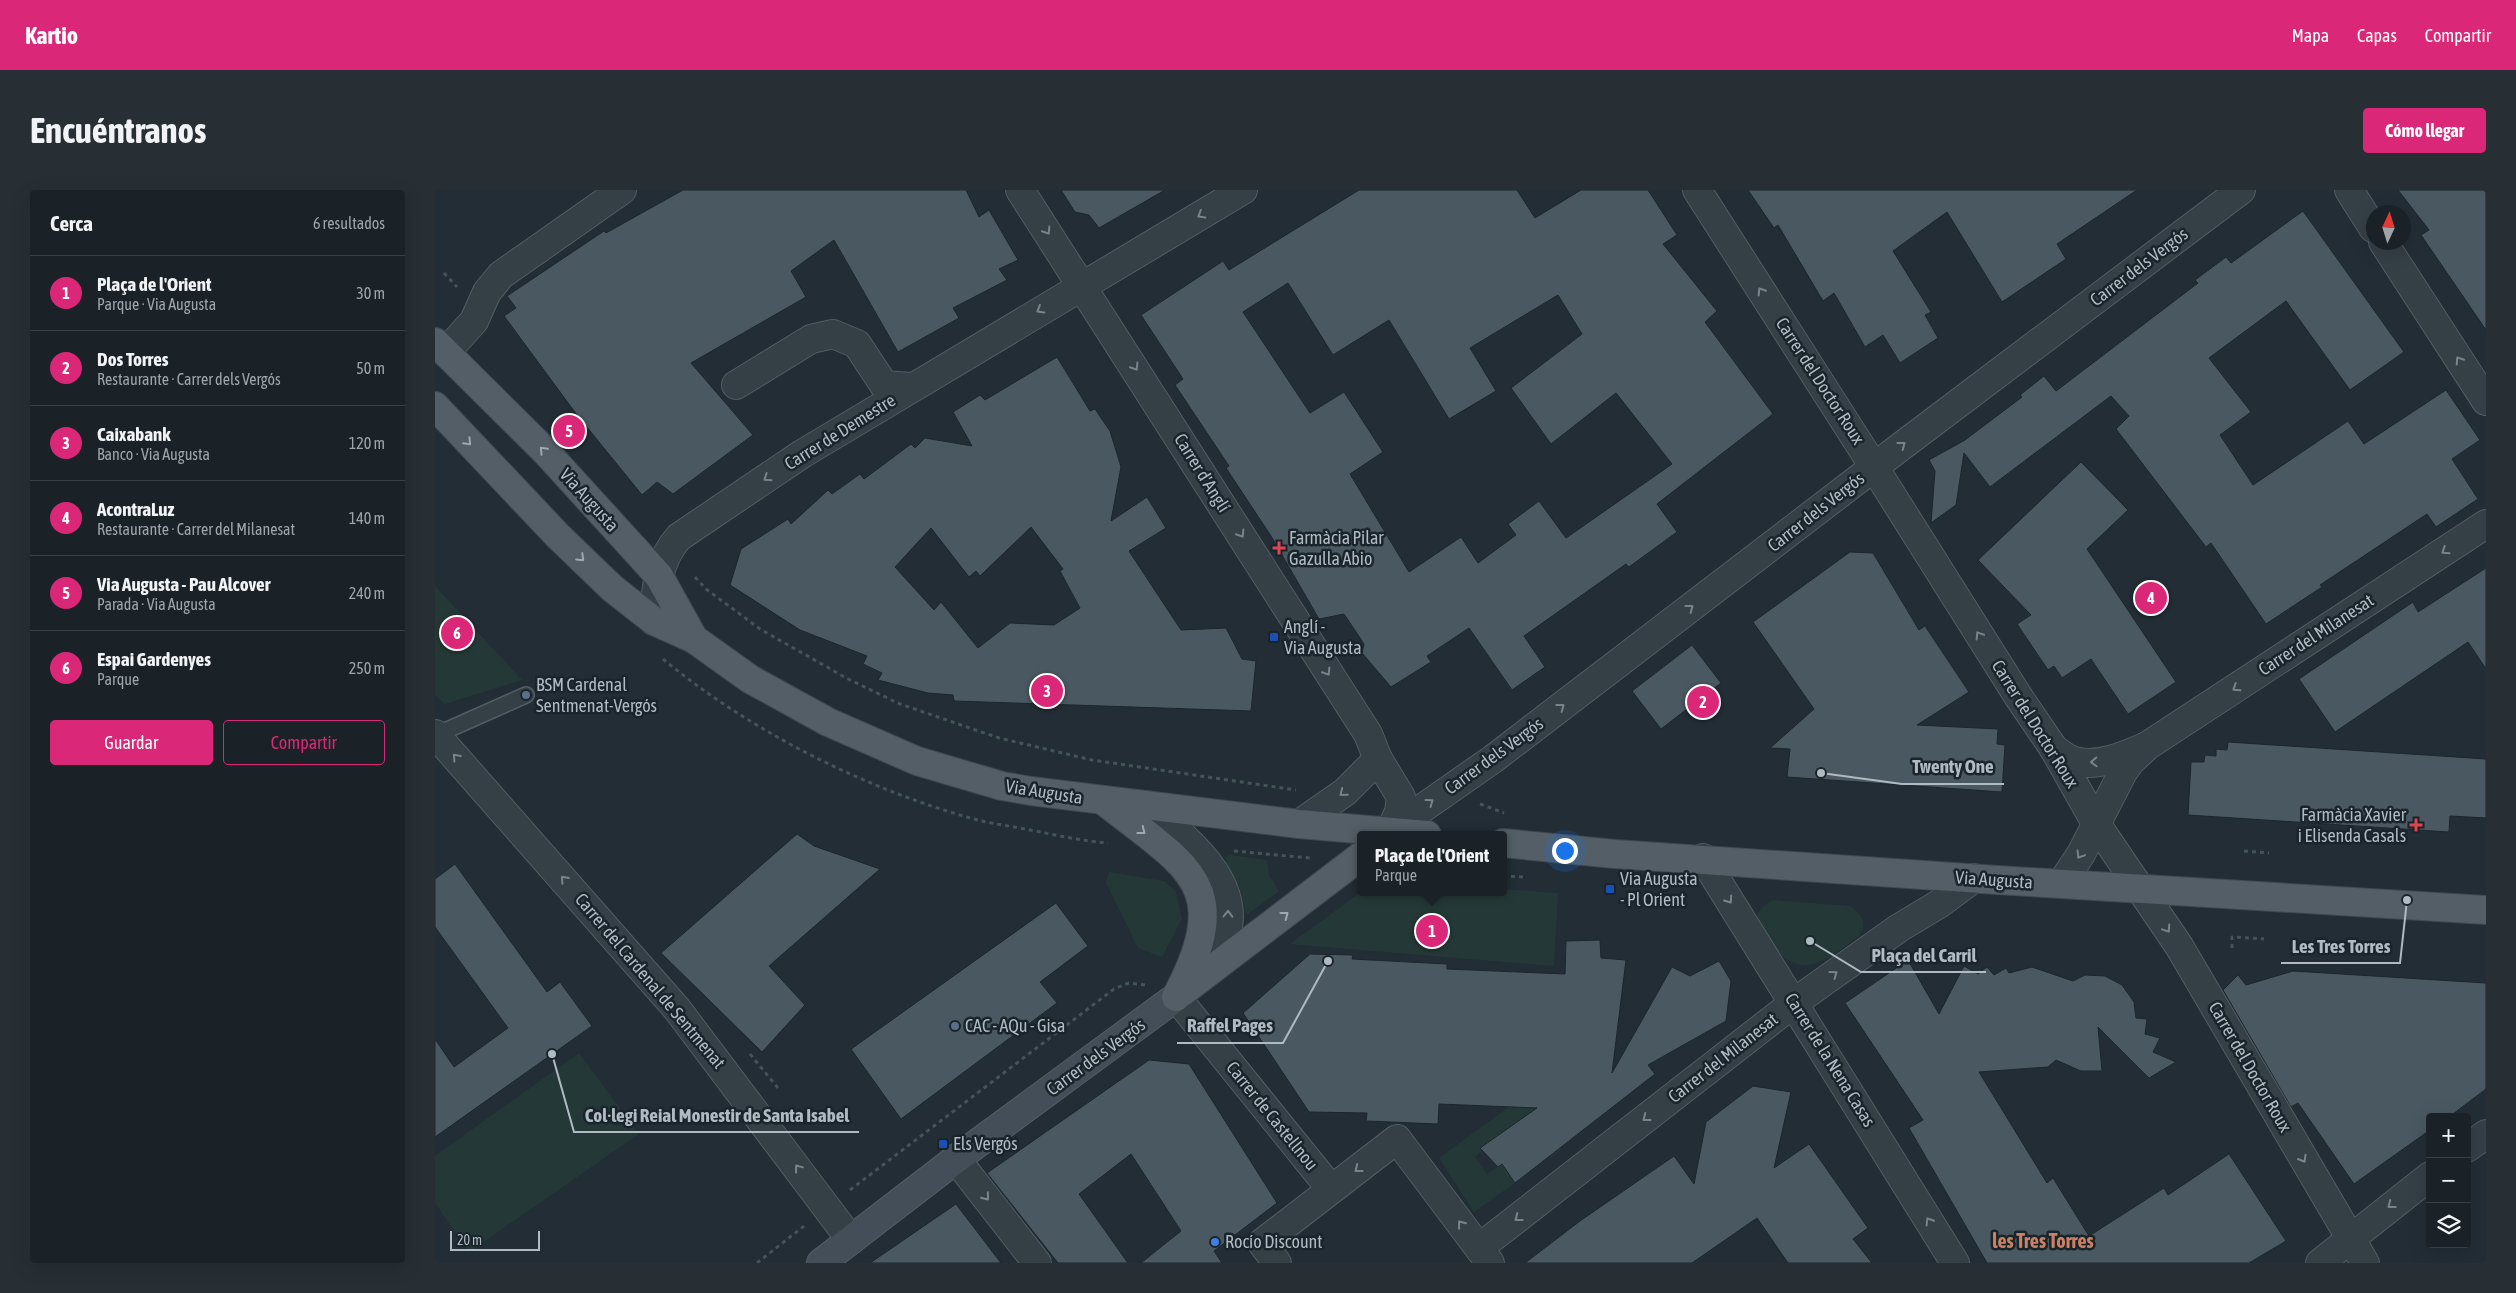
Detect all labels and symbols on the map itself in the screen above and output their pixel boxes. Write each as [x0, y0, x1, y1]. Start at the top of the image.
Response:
north arrow [2366, 205, 2411, 250]
one-way arrow [1198, 209, 1207, 219]
street label: Carrer dels Vergós [2086, 223, 2192, 310]
one-way arrow [1041, 225, 1050, 235]
one-way arrow [1758, 287, 1768, 296]
one-way arrow [1037, 304, 1046, 314]
street label: Carrer del Doctor Roux [1772, 313, 1869, 448]
one-way arrow [2456, 356, 2466, 365]
one-way arrow [1129, 362, 1138, 371]
street label: Carrer de Demestre [780, 389, 899, 474]
pin: 5 [553, 412, 585, 450]
street label: Carrer d'Anglí [1170, 430, 1235, 516]
one-way arrow [462, 436, 471, 445]
one-way arrow [1896, 442, 1906, 451]
one-way arrow [540, 446, 549, 455]
street label: Via Augusta [556, 464, 623, 536]
street label: Carrer dels Vergós [1763, 467, 1868, 556]
one-way arrow [764, 472, 773, 481]
place label: Farmàcia Pilar Gazulla Abio [1289, 527, 1384, 569]
one-way arrow [1234, 529, 1244, 538]
marker: Farmàcia Pilar Gazulla Abio [1273, 542, 1285, 554]
one-way arrow [2442, 545, 2451, 554]
one-way arrow [576, 552, 585, 561]
pin: 4 [2135, 579, 2167, 617]
street label: Carrer del Milanesat [2254, 590, 2377, 680]
one-way arrow [1685, 605, 1694, 614]
pin: 6 [441, 614, 473, 652]
place label: Anglí - Via Augusta [1284, 616, 1362, 658]
marker: Anglí - Via Augusta [1268, 631, 1280, 643]
one-way arrow [1976, 631, 1986, 640]
street label: Carrer del Doctor Roux [1988, 656, 2083, 792]
one-way arrow [1321, 666, 1331, 675]
pin: 3 [1031, 672, 1063, 710]
place label: BSM Cardenal Sentmenat-Vergós [536, 674, 657, 716]
one-way arrow [2232, 682, 2242, 691]
pin: 2 [1687, 683, 1719, 721]
marker: BSM Cardenal Sentmenat-Vergós [520, 689, 532, 701]
one-way arrow [1555, 704, 1565, 713]
street label: Carrer dels Vergós [1440, 713, 1547, 798]
callout: Twenty One [1902, 750, 2004, 784]
one-way arrow [453, 754, 462, 763]
text: Twenty One [1912, 755, 1994, 777]
one-way arrow [2089, 756, 2097, 767]
street label: Via Augusta [1004, 775, 1084, 808]
one-way arrow [1340, 787, 1349, 796]
one-way arrow [1424, 799, 1434, 808]
place label: Farmàcia Xavier i Elisenda Casals [2298, 804, 2407, 846]
marker: Farmàcia Xavier i Elisenda Casals [2410, 819, 2422, 831]
one-way arrow [1136, 826, 1145, 834]
your location [1552, 838, 1578, 864]
one-way arrow [2076, 850, 2086, 859]
street label: Via Augusta [1955, 866, 2034, 893]
place label: Via Augusta - Pl Orient [1620, 868, 1698, 910]
one-way arrow [560, 875, 569, 884]
marker: Via Augusta - Pl Orient [1604, 883, 1616, 895]
street label: Carrer del Cardenal de Sentmenat [571, 889, 730, 1072]
one-way arrow [1723, 894, 1732, 904]
one-way arrow [1223, 910, 1233, 918]
one-way arrow [1279, 912, 1288, 920]
pin: 1 [1416, 912, 1448, 950]
one-way arrow [2161, 923, 2170, 933]
callout: Les Tres Torres [2281, 929, 2400, 963]
text: Les Tres Torres [2292, 935, 2391, 957]
callout: Plaça del Carril [1861, 938, 1986, 972]
text: Plaça del Carril [1872, 944, 1977, 966]
one-way arrow [1829, 971, 1838, 980]
street label: Carrer de la Nena Casas [1781, 989, 1880, 1130]
street label: Carrer del Doctor Roux [2205, 998, 2296, 1136]
street label: Carrer del Milanesat [1664, 1008, 1782, 1107]
callout: Raffel Pages [1177, 1009, 1283, 1043]
street label: Carrer dels Vergós [1042, 1014, 1149, 1099]
text: Raffel Pages [1187, 1014, 1273, 1036]
place label: CAC - AQu - Gisa [965, 1015, 1065, 1036]
marker: CAC - AQu - Gisa [949, 1020, 961, 1032]
street label: Carrer de Castellnou [1222, 1057, 1323, 1174]
callout: Col·legi Reial Monestir de Santa Isabel [574, 1098, 859, 1132]
text: Col·legi Reial Monestir de Santa Isabel [585, 1104, 850, 1126]
one-way arrow [1643, 1113, 1652, 1121]
place label: Els Vergós [953, 1133, 1018, 1154]
marker: Els Vergós [937, 1138, 949, 1150]
one-way arrow [2297, 1154, 2307, 1163]
one-way arrow [1355, 1163, 1364, 1171]
one-way arrow [796, 1165, 804, 1174]
one-way arrow [980, 1192, 989, 1201]
one-way arrow [2387, 1199, 2397, 1208]
one-way arrow [1515, 1213, 1524, 1221]
one-way arrow [1926, 1218, 1936, 1227]
one-way arrow [1458, 1221, 1466, 1230]
scale bar [450, 1228, 540, 1251]
district label: les Tres Torres [1992, 1229, 2094, 1252]
place label: Rocío Discount [1225, 1231, 1323, 1252]
marker: Rocío Discount [1209, 1236, 1221, 1248]

